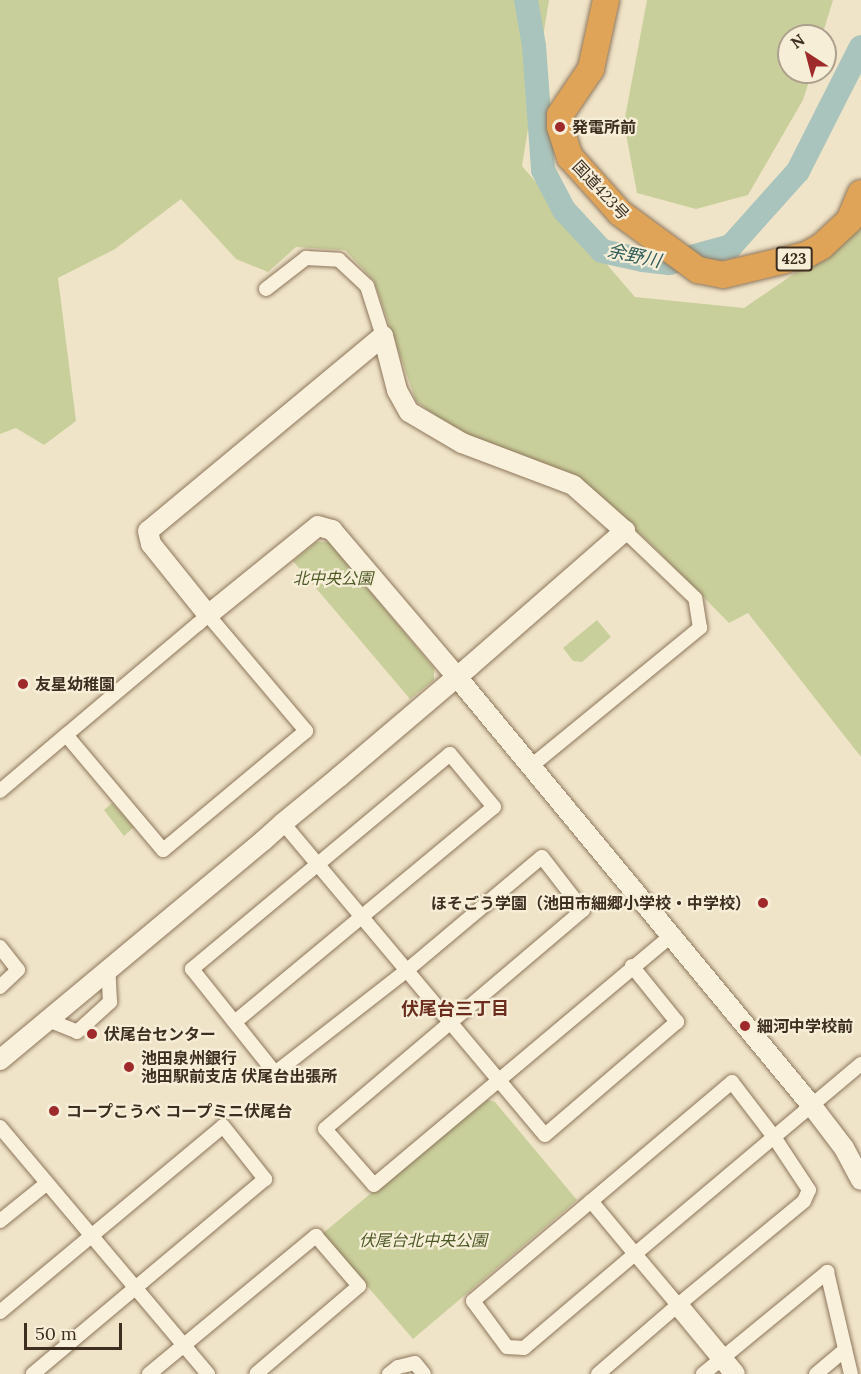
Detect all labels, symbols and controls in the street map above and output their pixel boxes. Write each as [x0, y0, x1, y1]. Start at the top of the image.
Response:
north arrow [777, 24, 837, 84]
text: N [787, 29, 808, 53]
place label: 発電所前 [572, 117, 636, 137]
marker: 発電所前 [553, 120, 567, 134]
street label: 国道423号 [569, 156, 633, 224]
water label: 余野川 [605, 240, 663, 272]
road number: 423 [774, 247, 814, 271]
park label: 北中央公園 [293, 568, 373, 588]
place label: 友星幼稚園 [35, 674, 115, 694]
marker: 友星幼稚園 [16, 677, 30, 691]
place label: ほそごう学園（池田市細郷小学校・中学校） [431, 893, 751, 913]
marker: ほそごう学園（池田市細郷小学校・中学校） [756, 896, 770, 910]
district label: 伏尾台三丁目 [401, 998, 509, 1020]
place label: 細河中学校前 [757, 1016, 853, 1036]
marker: 細河中学校前 [738, 1019, 752, 1033]
place label: 伏尾台センター [104, 1024, 216, 1044]
marker: 伏尾台センター [85, 1027, 99, 1041]
place label: 池田泉州銀行 池田駅前支店 伏尾台出張所 [141, 1048, 337, 1086]
marker: 池田泉州銀行 池田駅前支店 伏尾台出張所 [122, 1060, 136, 1074]
place label: コープこうべ コープミニ伏尾台 [66, 1101, 294, 1121]
marker: コープこうべ コープミニ伏尾台 [47, 1104, 61, 1118]
park label: 伏尾台北中央公園 [359, 1230, 487, 1250]
scale bar [27, 1311, 124, 1349]
text: 50 m [35, 1322, 77, 1345]

